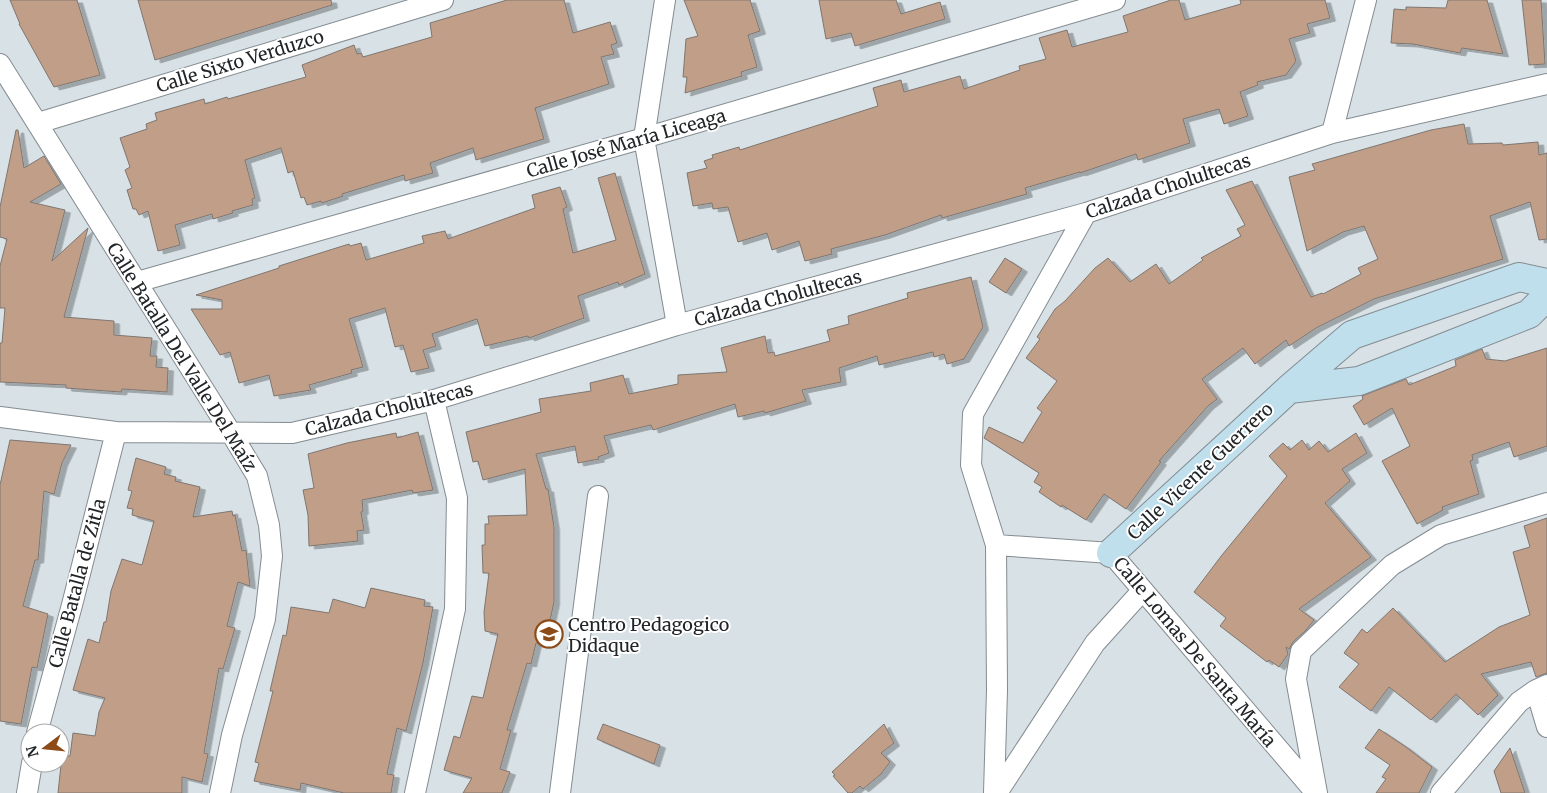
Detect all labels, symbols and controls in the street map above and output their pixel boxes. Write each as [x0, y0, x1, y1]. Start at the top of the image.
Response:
street label: Calle Sixto Verduzco [153, 25, 327, 97]
street label: Calle José María Liceaga [524, 103, 729, 182]
street label: Calzada Cholultecas [1083, 148, 1254, 224]
street label: Calle Batalla Del Valle Del Maíz [102, 238, 262, 476]
street label: Calzada Cholultecas [692, 265, 864, 331]
street label: Calzada Cholultecas [303, 377, 475, 441]
street label: Calle Vicente Guerrero [1122, 397, 1278, 545]
street label: Calle Batalla de Zitla [43, 495, 111, 670]
street label: Calle Lomas De Santa María [1109, 552, 1281, 752]
place label: Centro Pedagogico Didaque [568, 613, 729, 657]
school or university icon: Centro Pedagogico Didaque [534, 619, 564, 649]
north arrow [20, 723, 70, 773]
text: N [22, 744, 43, 759]

